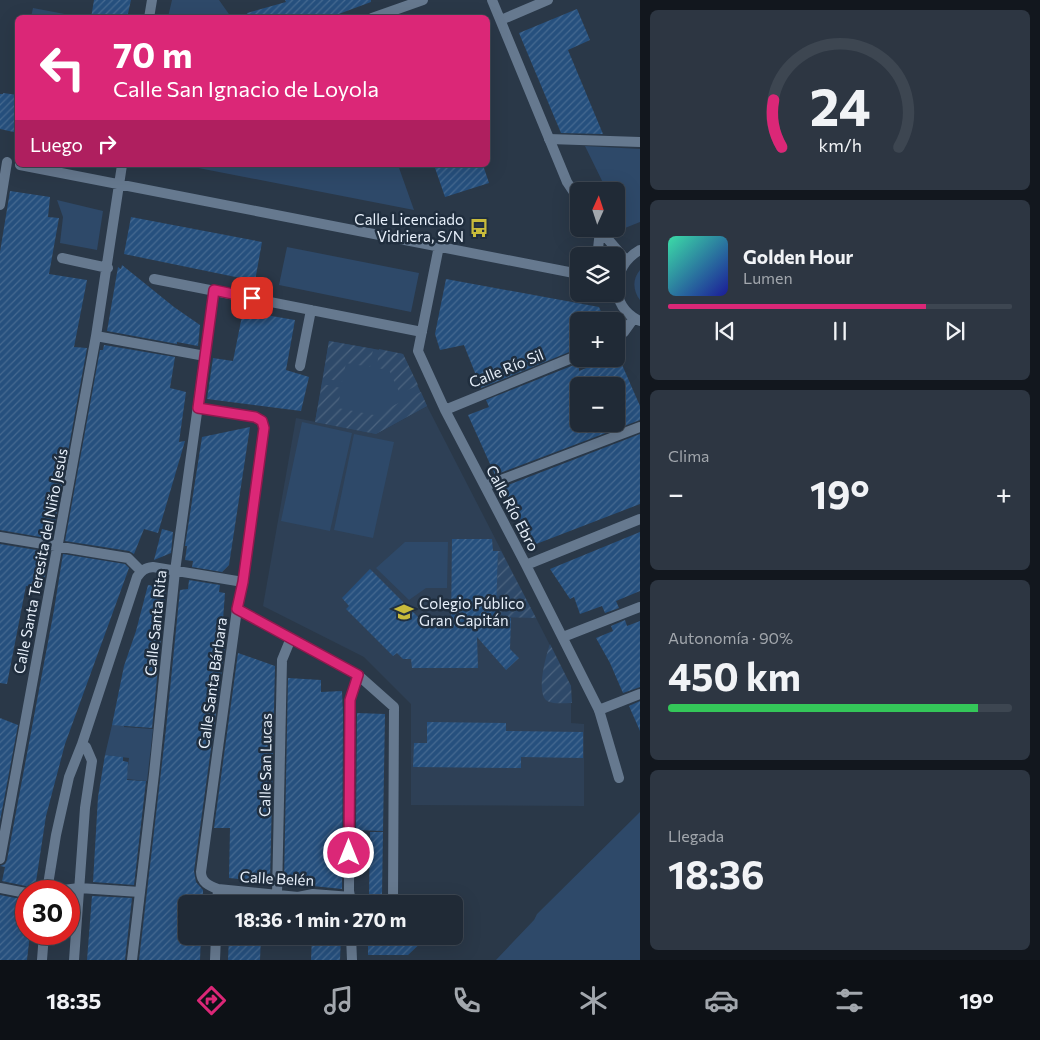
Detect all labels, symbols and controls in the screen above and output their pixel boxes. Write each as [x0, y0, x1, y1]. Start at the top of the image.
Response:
text: 70 m [113, 32, 193, 75]
icon: left [30, 35, 95, 100]
text: 24 [810, 73, 870, 137]
text: Calle San Ignacio de Loyola [113, 75, 379, 102]
icon: right [93, 130, 121, 158]
text: Luego [30, 133, 83, 156]
text: km/h [818, 134, 862, 156]
north arrow [570, 182, 625, 238]
map controls [570, 182, 625, 432]
place label: Calle Licenciado Vidriera, S/N [354, 210, 464, 245]
bus stop icon: Calle Licenciado Vidriera, S/N [468, 217, 490, 239]
text: Golden Hour [743, 245, 853, 268]
button: layers [570, 247, 625, 302]
text: Lumen [743, 268, 793, 287]
pin [231, 277, 273, 319]
icon: arrive [238, 284, 266, 312]
button: + [570, 312, 625, 367]
icon: previous [711, 317, 739, 345]
icon: pause [826, 317, 854, 345]
icon: next [941, 317, 969, 345]
street label: Calle Río Sil [466, 345, 546, 391]
button: − [570, 377, 625, 432]
text: Clima [668, 446, 709, 465]
street label: Calle Santa Teresita del Niño Jesús [9, 447, 71, 675]
street label: Calle Río Ebro [483, 462, 543, 554]
text: 19° [810, 470, 870, 517]
text: − [668, 476, 684, 510]
text: + [996, 476, 1012, 510]
street label: Calle Santa Rita [140, 569, 170, 677]
place label: Colegio Público Gran Capitán [419, 594, 525, 629]
school or university icon: Colegio Público Gran Capitán [393, 601, 415, 623]
street label: Calle Santa Bárbara [194, 616, 230, 750]
text: Autonomía · 90% [668, 628, 793, 647]
text: 450 km [668, 652, 801, 699]
street label: Calle San Lucas [255, 713, 275, 817]
position arrow [322, 826, 374, 878]
text: Llegada [668, 826, 724, 845]
text: 18:36 [668, 850, 764, 897]
street label: Calle Belén [239, 867, 315, 889]
speed limit sign: 30 [15, 880, 80, 945]
text: 18:36 · 1 min · 270 m [235, 908, 406, 931]
icon: directions [194, 983, 229, 1018]
icon: music [321, 983, 356, 1018]
icon: phone [449, 983, 484, 1018]
icon: climate [576, 983, 611, 1018]
icon: car [704, 983, 739, 1018]
icon: filters [832, 983, 867, 1018]
text: 18:35 [46, 987, 101, 1014]
text: 19° [959, 987, 994, 1014]

